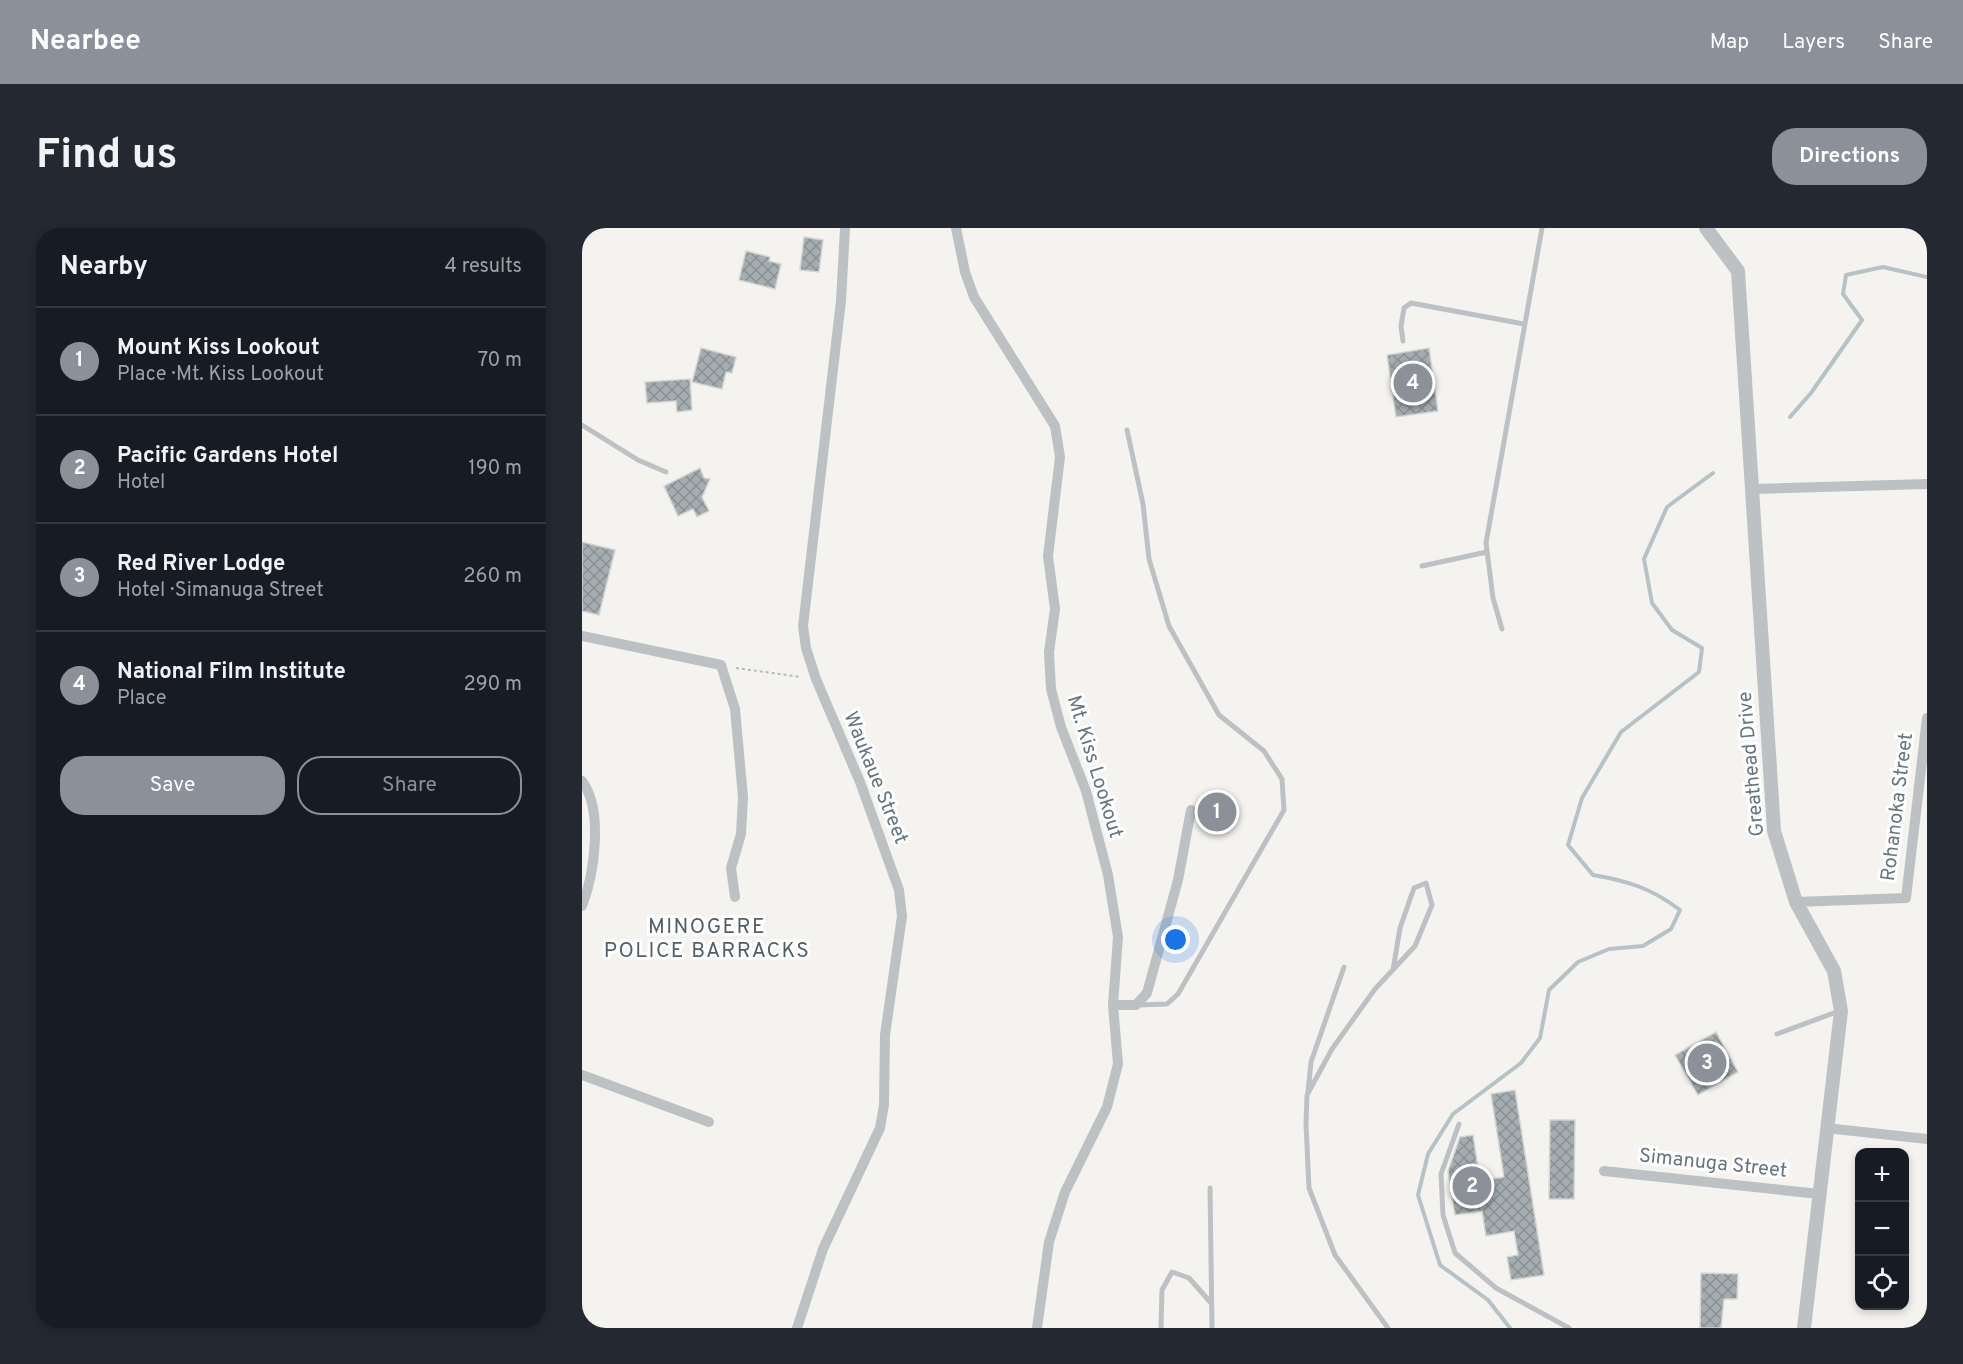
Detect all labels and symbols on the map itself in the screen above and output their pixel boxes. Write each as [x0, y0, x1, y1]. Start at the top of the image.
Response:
pin: 4 [1394, 360, 1432, 406]
street label: Greathead Drive [1733, 690, 1771, 838]
street label: Mt. Kiss Lookout [1060, 692, 1128, 842]
street label: Waukaue Street [837, 708, 913, 848]
street label: Rohanoka Street [1876, 731, 1920, 883]
pin: 1 [1198, 790, 1236, 834]
district label: MINOGERE POLICE BARRACKS [604, 914, 810, 965]
your location [1161, 925, 1190, 954]
pin: 3 [1688, 1040, 1726, 1086]
street label: Simanuga Street [1638, 1143, 1788, 1185]
pin: 2 [1452, 1164, 1492, 1208]

